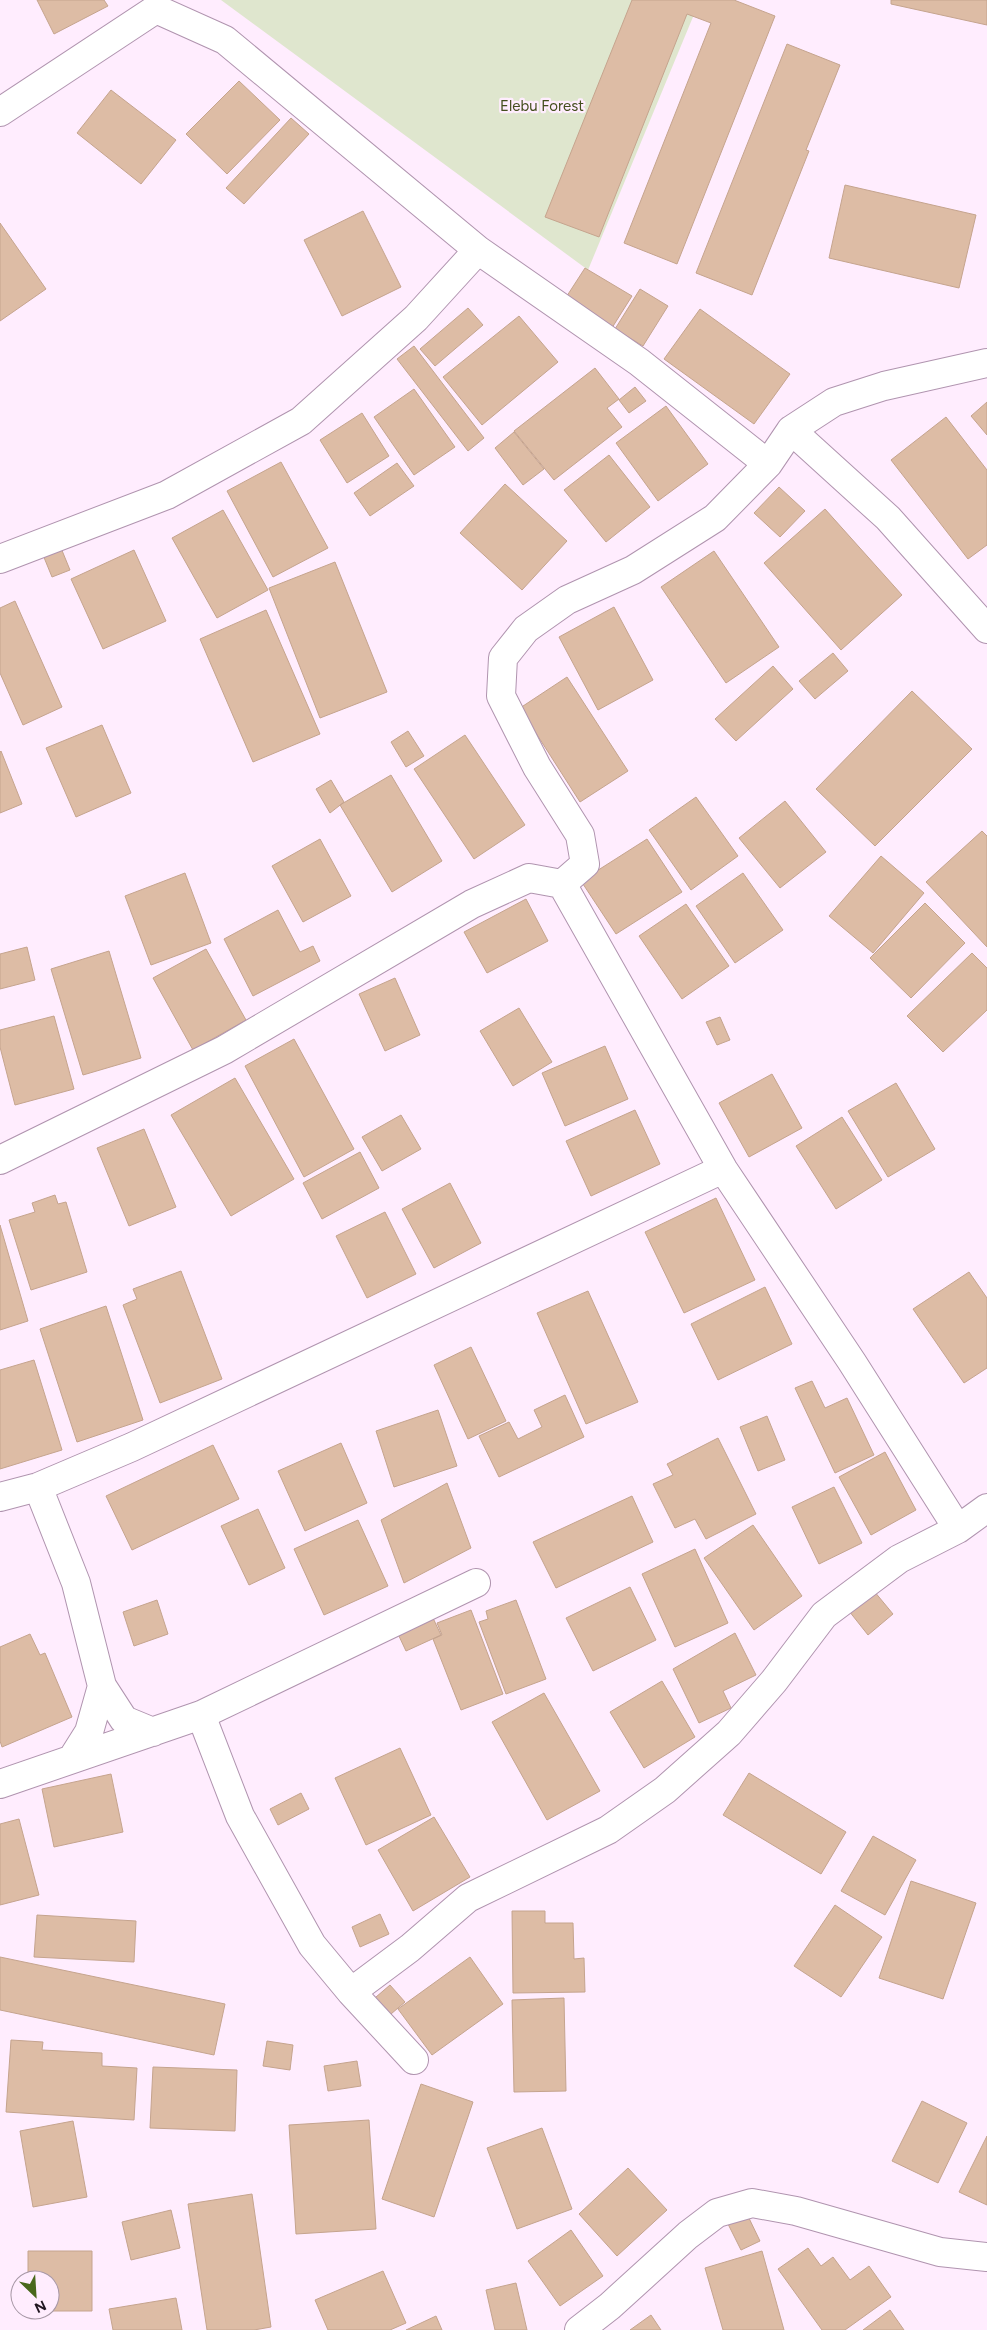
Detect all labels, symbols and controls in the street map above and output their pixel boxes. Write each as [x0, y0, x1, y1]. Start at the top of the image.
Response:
park label: Elebu Forest [500, 97, 584, 115]
north arrow [10, 2270, 60, 2320]
text: N [32, 2296, 49, 2316]

